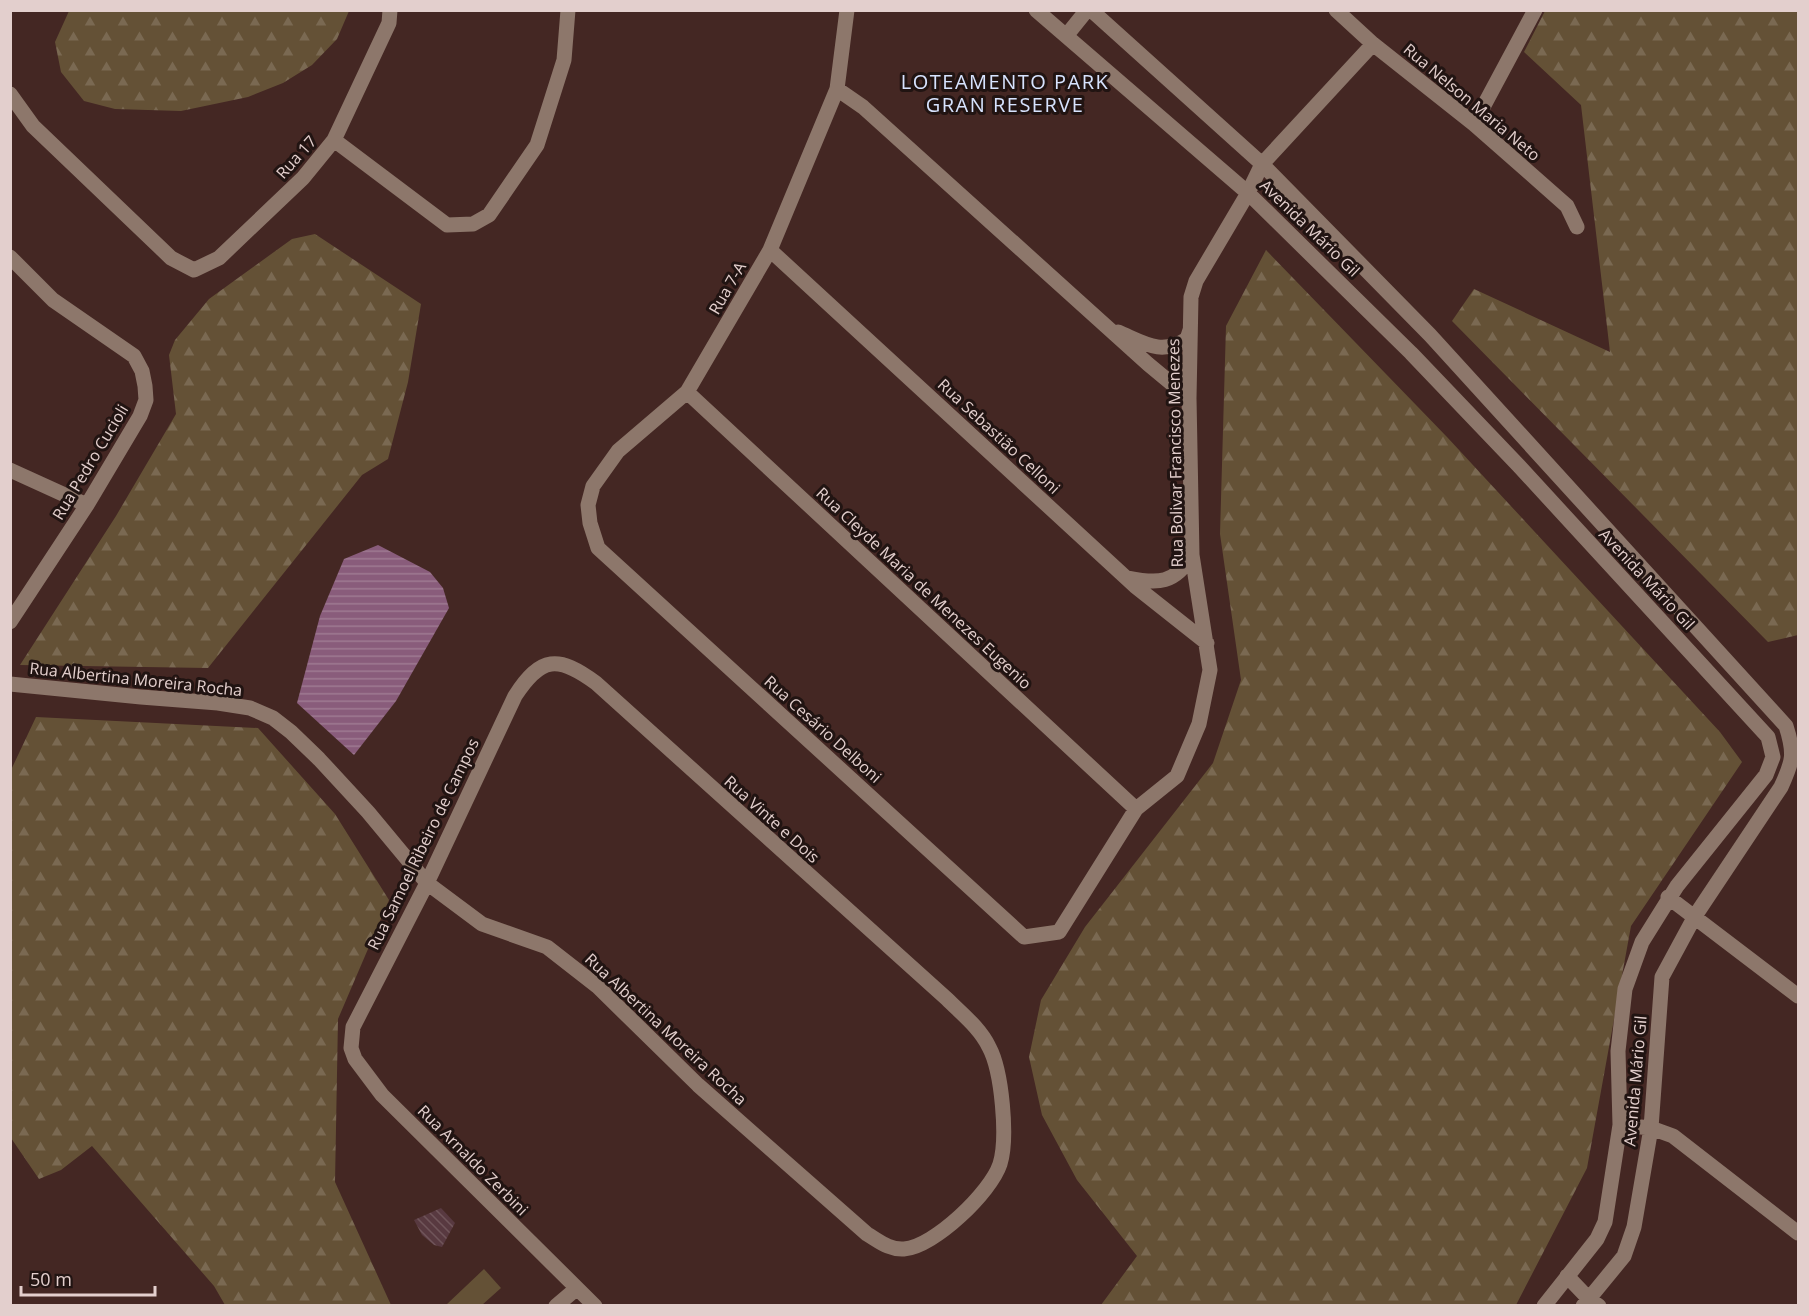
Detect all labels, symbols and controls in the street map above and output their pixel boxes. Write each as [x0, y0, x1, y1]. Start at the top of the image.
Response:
street label: Rua Nelson Maria Neto [1399, 38, 1545, 166]
district label: LOTEAMENTO PARK GRAN RESERVE [901, 68, 1109, 118]
street label: Rua 17 [271, 131, 321, 183]
street label: Avenida Mário Gil [1255, 175, 1365, 281]
street label: Rua 7-A [703, 257, 751, 318]
street label: Rua Bolivar Francisco Menezes [1162, 338, 1188, 568]
street label: Rua Sebastião Celloni [933, 373, 1065, 499]
street label: Rua Pedro Cucioli [47, 400, 133, 524]
street label: Rua Cleyde Maria de Menezes Eugenio [812, 482, 1036, 694]
street label: Avenida Mário Gil [1594, 524, 1700, 634]
street label: Rua Albertina Moreira Rocha [29, 657, 243, 701]
street label: Rua Cesário Delboni [760, 670, 886, 788]
street label: Rua Samoel Ribeiro de Campos [362, 735, 484, 953]
street label: Rua Vinte e Dois [720, 770, 824, 868]
street label: Rua Albertina Moreira Rocha [580, 948, 752, 1110]
street label: Avenida Mário Gil [1618, 1015, 1652, 1147]
street label: Rua Arnaldo Zerbini [413, 1100, 533, 1220]
scale bar [21, 1259, 154, 1297]
text: 50 m [30, 1267, 72, 1291]

